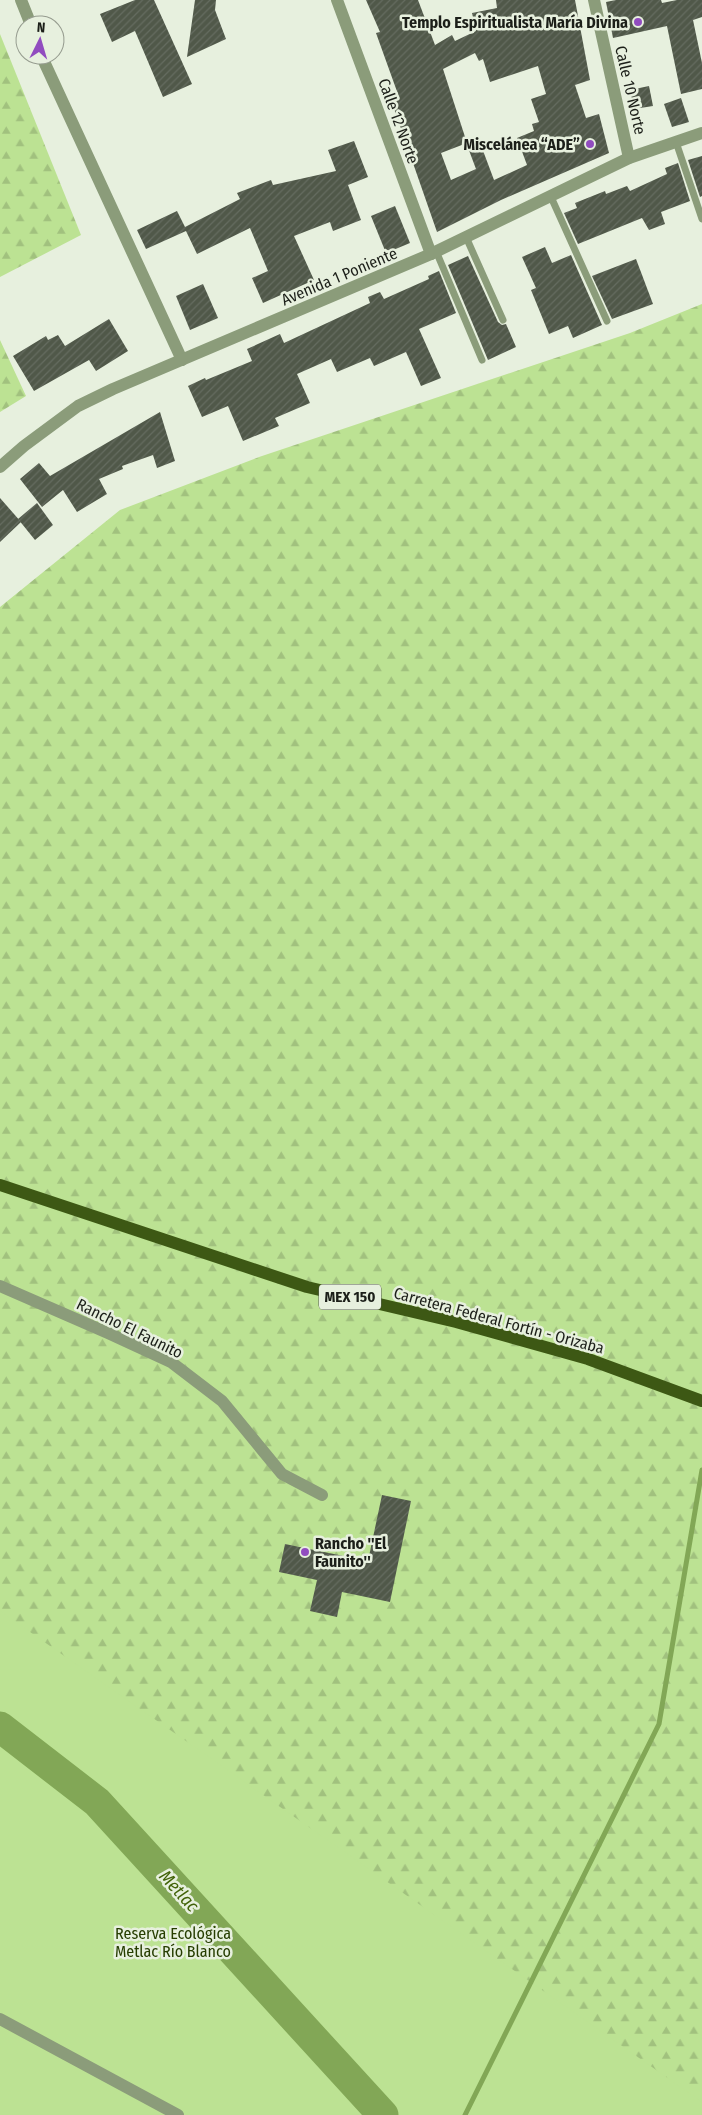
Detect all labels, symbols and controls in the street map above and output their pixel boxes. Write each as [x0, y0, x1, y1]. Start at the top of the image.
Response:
place label: Templo Espiritualista María Divina [402, 13, 628, 32]
north arrow [15, 15, 65, 65]
marker: Templo Espiritualista María Divina [632, 16, 644, 28]
text: N [36, 19, 46, 36]
street label: Calle 10 Norte [611, 44, 650, 136]
street label: Calle 12 Norte [374, 76, 423, 166]
place label: Miscelánea “ADE” [463, 135, 580, 154]
marker: Miscelánea “ADE” [584, 138, 596, 150]
street label: Avenida 1 Poniente [278, 243, 400, 309]
street label: Carretera Federal Fortín - Orizaba [392, 1283, 606, 1358]
road number: MEX 150 [319, 1284, 381, 1310]
street label: Rancho El Faunito [74, 1295, 186, 1362]
place label: Rancho ''El Faunito'' [315, 1534, 387, 1571]
marker: Rancho ''El Faunito'' [299, 1546, 311, 1558]
water label: Metlac [155, 1866, 204, 1917]
park label: Reserva Ecológica Metlac Río Blanco [115, 1924, 231, 1961]

